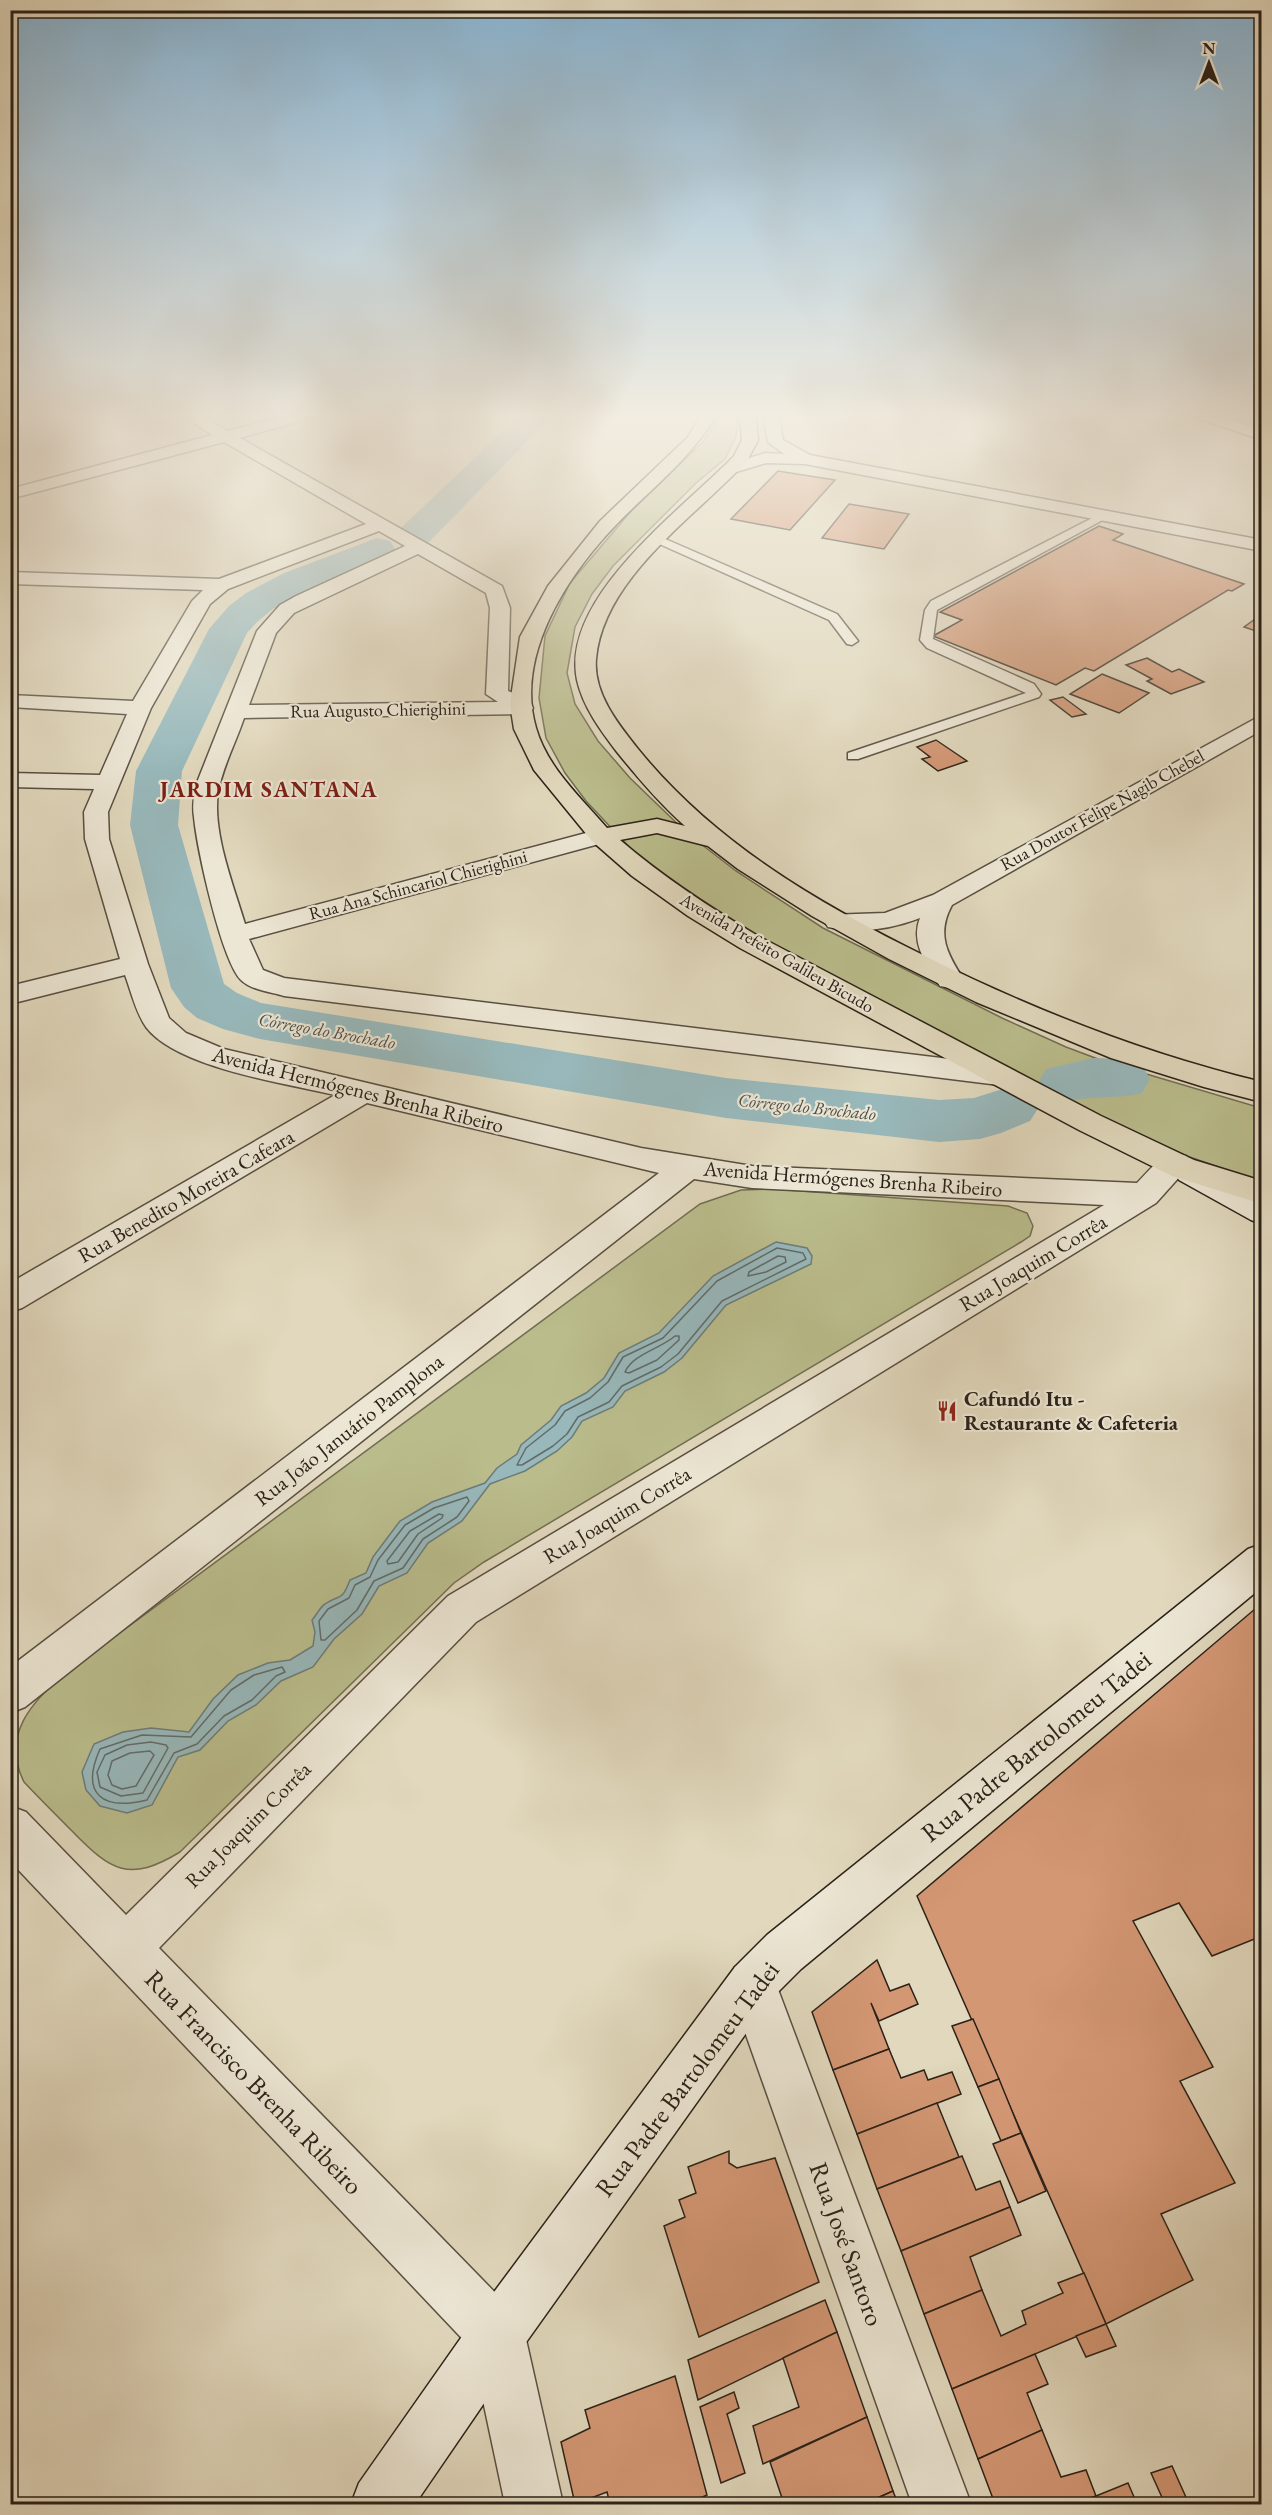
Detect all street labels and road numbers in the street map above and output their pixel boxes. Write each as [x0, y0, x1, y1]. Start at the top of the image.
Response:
street label: Rua Augusto Chierighini [290, 696, 467, 723]
street label: Rua Doutor Felipe Nagib Chebel [996, 744, 1208, 875]
street label: Rua Ana Schincariol Chierighini [306, 844, 530, 925]
street label: Avenida Prefeito Galileu Bicudo [675, 887, 879, 1018]
street label: Avenida Hermógenes Brenha Ribeiro [209, 1040, 507, 1139]
street label: Rua Benedito Moreira Cafeara [73, 1122, 299, 1269]
street label: Avenida Hermógenes Brenha Ribeiro [702, 1155, 1003, 1202]
street label: Rua Joaquim Corrêa [954, 1207, 1112, 1317]
street label: Rua João Januário Pamplona [249, 1347, 449, 1512]
street label: Rua Joaquim Corrêa [538, 1459, 696, 1569]
street label: Rua Padre Bartolomeu Tadei [914, 1643, 1158, 1849]
street label: Rua Joaquim Corrêa [179, 1755, 317, 1893]
street label: Rua Padre Bartolomeu Tadei [587, 1954, 787, 2204]
street label: Rua Francisco Brenha Ribeiro [137, 1962, 371, 2202]
street label: Rua José Santoro [802, 2157, 892, 2331]

